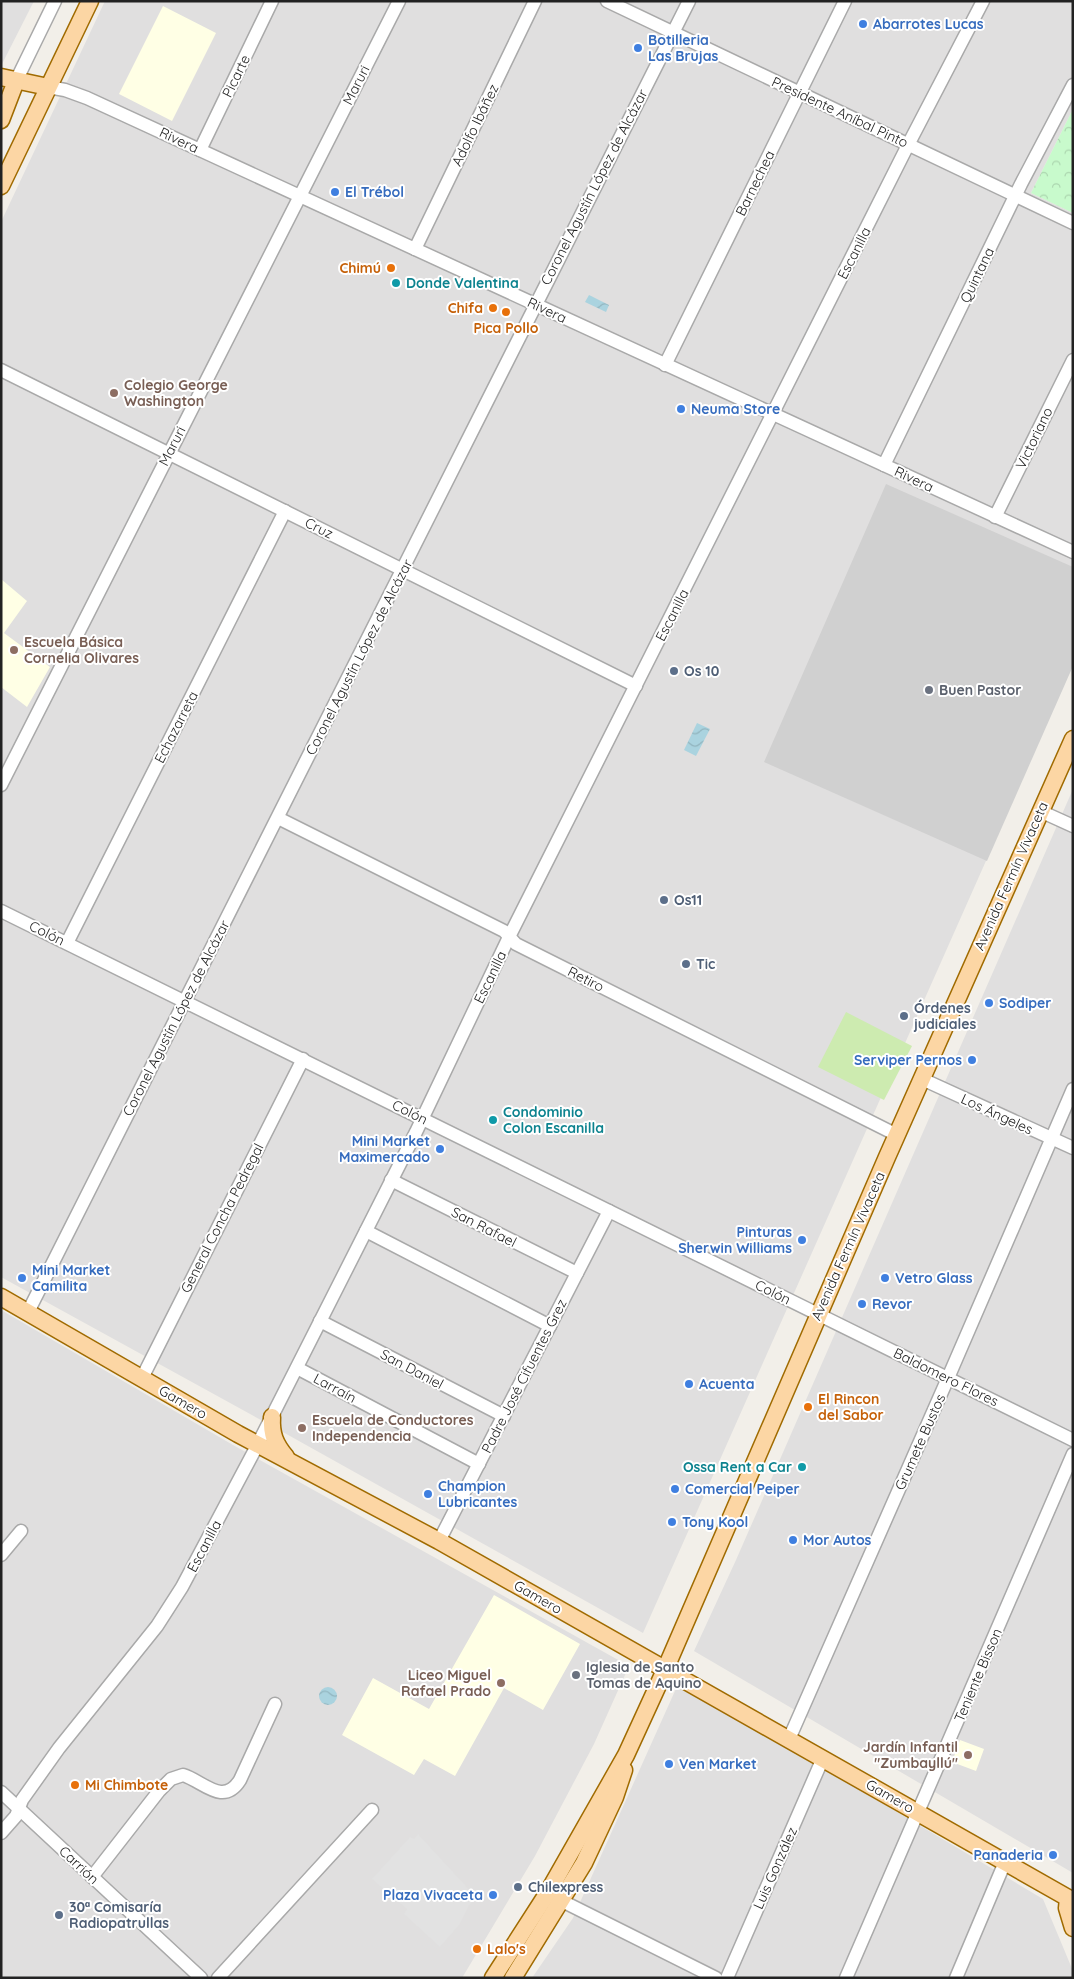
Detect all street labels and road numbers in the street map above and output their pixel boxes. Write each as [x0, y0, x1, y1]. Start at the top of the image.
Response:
street label: Picarte [218, 52, 254, 100]
street label: Maruri [338, 62, 374, 108]
street label: Presidente Aníbal Pinto [769, 72, 911, 152]
street label: Adolfo Ibáñez [447, 81, 503, 169]
street label: Coronel Agustín López de Alcázar [537, 85, 652, 288]
street label: Rivera [156, 123, 202, 157]
street label: Barnechea [731, 147, 779, 219]
street label: Escanilla [833, 224, 875, 282]
street label: Quintana [956, 244, 998, 306]
street label: Rivera [524, 293, 570, 327]
street label: Victoriano [1011, 404, 1057, 472]
street label: Maruri [154, 423, 190, 469]
street label: Rivera [891, 462, 937, 496]
street label: Cruz [302, 514, 336, 543]
street label: Coronel Agustín López de Alcázar [302, 555, 417, 758]
street label: Escanilla [651, 586, 693, 644]
street label: Echazarreta [150, 688, 202, 766]
street label: Avenida Fermín Vivaceta [970, 799, 1052, 953]
street label: Coronel Agustín López de Alcázar [119, 916, 234, 1119]
street label: Colón [26, 917, 68, 949]
street label: Escanilla [470, 948, 510, 1006]
street label: Retiro [565, 962, 607, 996]
street label: Los Ángeles [958, 1089, 1036, 1139]
street label: Colón [389, 1096, 431, 1128]
street label: General Concha Pedregal [176, 1140, 268, 1296]
street label: Avenida Fermín Vivaceta [807, 1169, 889, 1323]
street label: San Rafael [448, 1203, 520, 1251]
street label: Colón [752, 1276, 794, 1308]
street label: Padre José Cifuentes Grez [477, 1296, 571, 1456]
street label: Baldomero Flores [891, 1344, 1001, 1410]
street label: San Daniel [377, 1345, 447, 1393]
street label: Larraín [310, 1369, 360, 1407]
street label: Gamero [156, 1381, 210, 1423]
street label: Grumete Bustos [891, 1391, 949, 1493]
street label: Escanilla [183, 1517, 225, 1575]
street label: Gamero [511, 1576, 565, 1618]
street label: Teniente Bisson [950, 1625, 1006, 1725]
street label: Gamero [863, 1775, 917, 1817]
street label: Luis González [749, 1824, 801, 1912]
street label: Carrión [55, 1842, 103, 1888]

